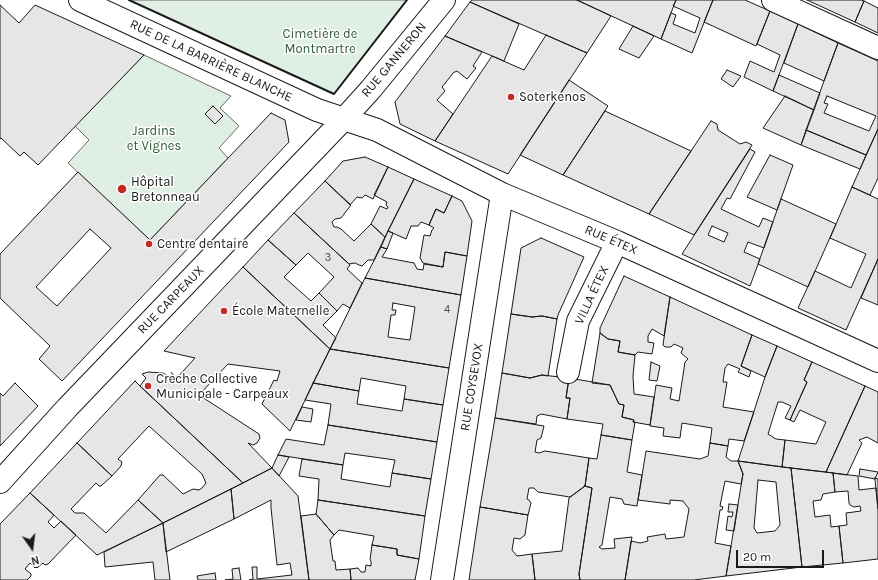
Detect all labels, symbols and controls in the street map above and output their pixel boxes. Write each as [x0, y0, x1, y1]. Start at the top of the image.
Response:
street label: RUE DE LA BARRIÈRE BLANCHE [127, 16, 295, 106]
street label: RUE GANNERON [358, 19, 430, 101]
park label: Cimetière de Montmartre [283, 26, 357, 57]
place label: Soterkenos [519, 89, 586, 105]
marker: Soterkenos [506, 92, 516, 102]
park label: Jardins et Vignes [127, 123, 181, 154]
place label: Hôpital Bretonneau [131, 174, 200, 205]
marker: Hôpital Bretonneau [116, 183, 128, 195]
street label: RUE ÉTEX [582, 222, 640, 258]
place label: Centre dentaire [157, 236, 248, 252]
marker: Centre dentaire [144, 239, 154, 249]
house number: 3 [325, 251, 331, 265]
street label: RUE CARPEAUX [134, 263, 208, 337]
street label: VILLA ÉTEX [572, 263, 612, 327]
place label: École Maternelle [232, 303, 329, 319]
house number: 4 [444, 303, 450, 317]
marker: École Maternelle [219, 306, 229, 316]
street label: RUE COYSEVOX [457, 342, 487, 432]
place label: Crèche Collective Municipale - Carpeaux [156, 371, 289, 402]
marker: Crèche Collective Municipale - Carpeaux [143, 381, 153, 391]
north arrow [12, 528, 52, 568]
scale bar [738, 542, 826, 568]
text: 20 m [743, 550, 771, 564]
text: N [30, 553, 40, 567]

